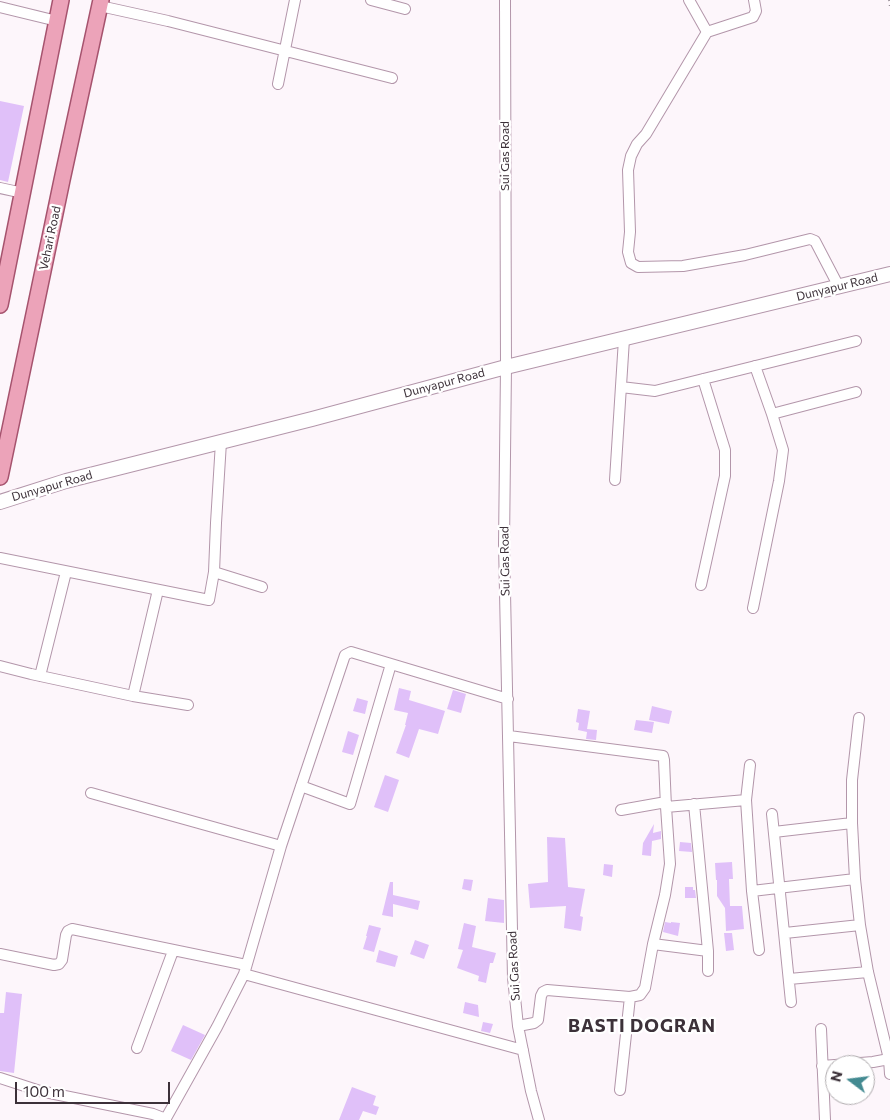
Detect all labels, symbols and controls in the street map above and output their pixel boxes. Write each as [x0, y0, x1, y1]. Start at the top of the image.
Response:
street label: Sui Gas Road [498, 121, 512, 191]
street label: Vehari Road [36, 205, 64, 271]
street label: Dunyapur Road [795, 270, 879, 304]
street label: Dunyapur Road [402, 365, 486, 401]
street label: Dunyapur Road [10, 468, 94, 504]
street label: Sui Gas Road [497, 526, 513, 596]
street label: Sui Gas Road [505, 931, 523, 1001]
district label: BASTI DOGRAN [567, 1015, 717, 1037]
north arrow [825, 1055, 875, 1105]
text: N [826, 1069, 846, 1084]
scale bar [18, 1072, 172, 1104]
text: 100 m [23, 1082, 65, 1100]

